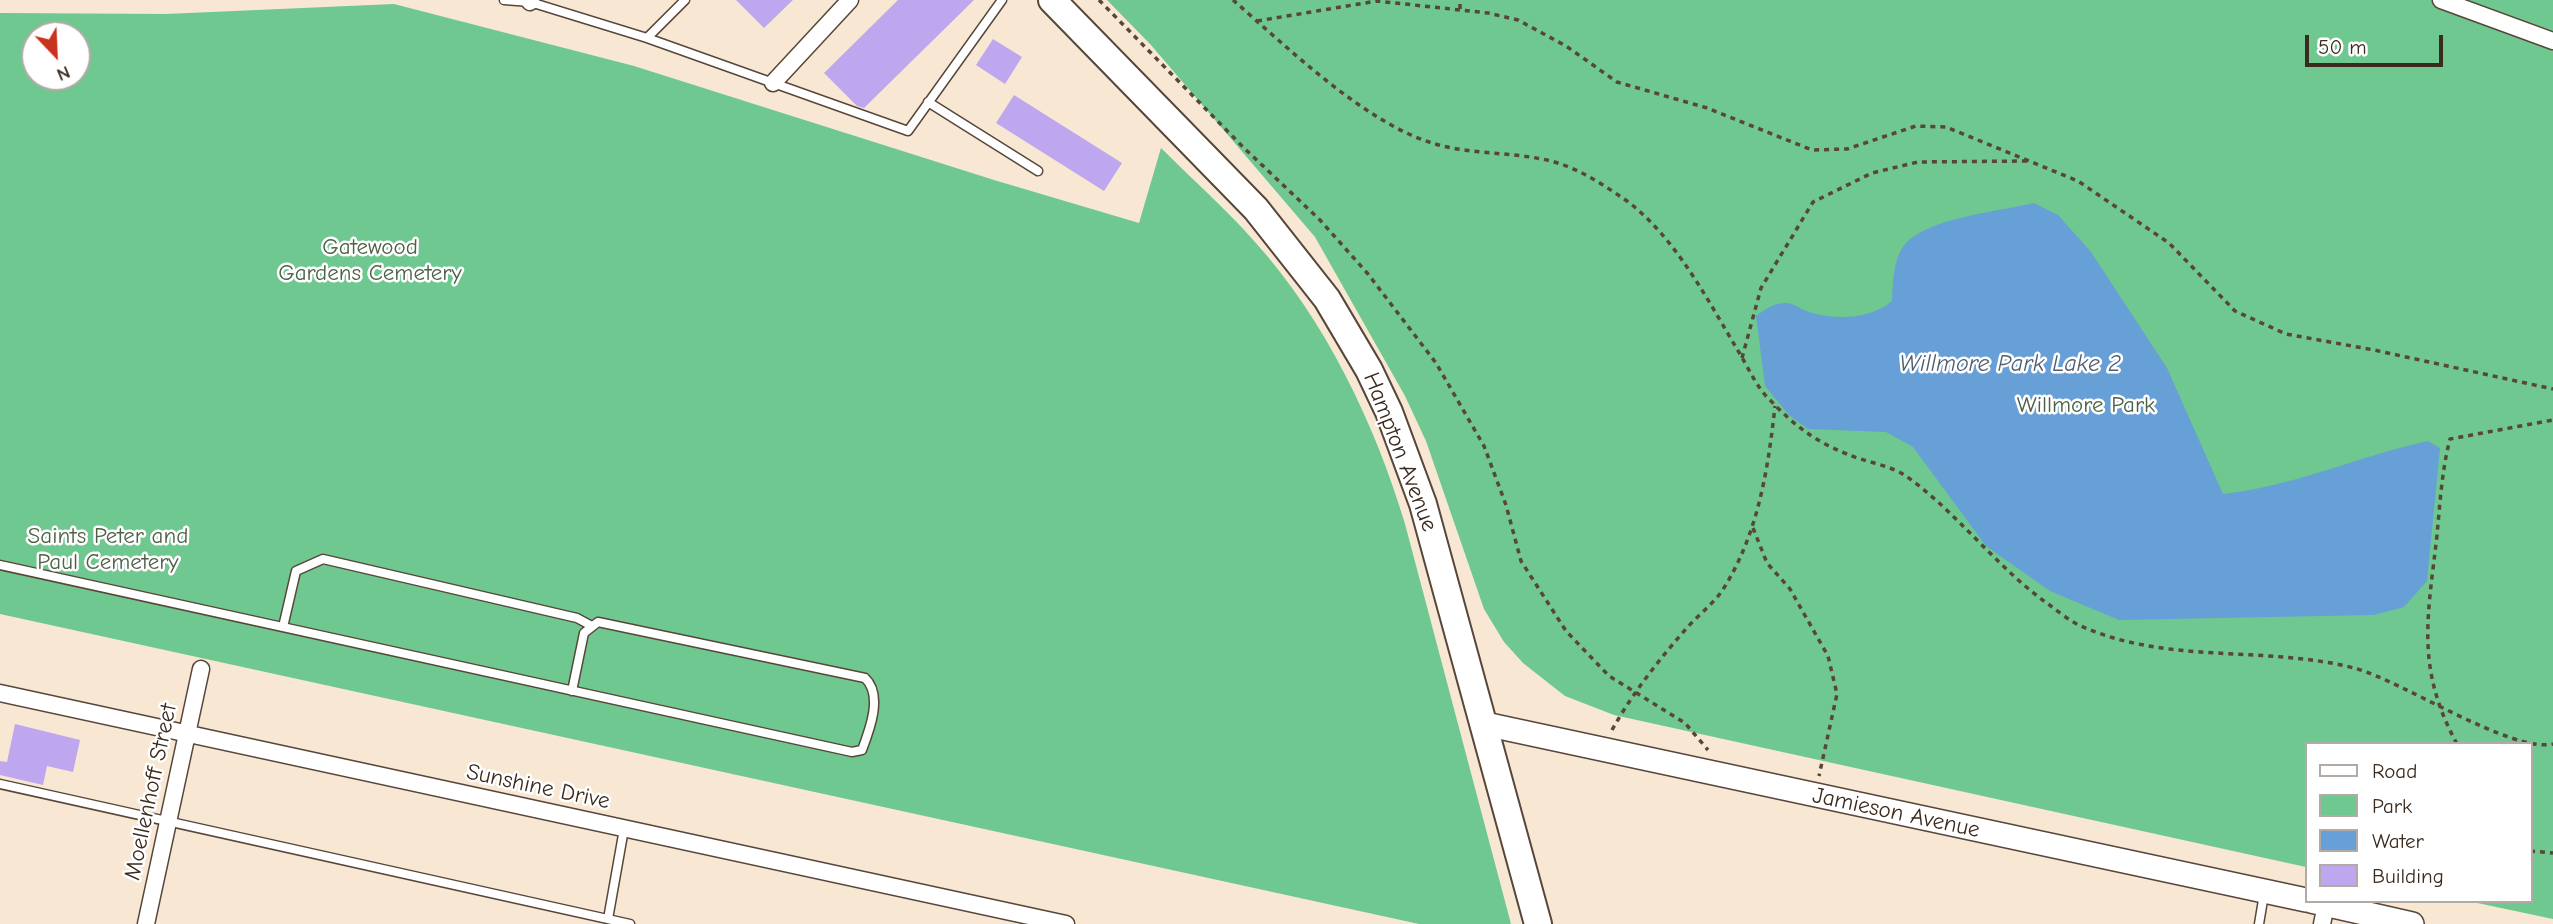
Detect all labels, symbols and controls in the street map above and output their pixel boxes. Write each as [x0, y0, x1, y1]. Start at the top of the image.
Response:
north arrow [21, 21, 91, 91]
scale bar [2308, 21, 2446, 65]
text: 50 m [2318, 35, 2367, 59]
text: N [53, 61, 73, 86]
park label: Gatewood Gardens Cemetery [278, 233, 462, 287]
water label: Willmore Park Lake 2 [1899, 350, 2121, 378]
street label: Hampton Avenue [1357, 369, 1443, 535]
park label: Willmore Park [2017, 391, 2155, 419]
park label: Saints Peter and Paul Cemetery [28, 522, 188, 576]
street label: Moellenhoff Street [119, 701, 183, 883]
legend [2304, 742, 2532, 903]
street label: Sunshine Drive [464, 758, 612, 816]
text: Road [2372, 759, 2417, 783]
street label: Jamieson Avenue [1810, 782, 1982, 844]
text: Park [2372, 794, 2412, 818]
text: Water [2372, 829, 2424, 853]
text: Building [2372, 864, 2444, 888]

